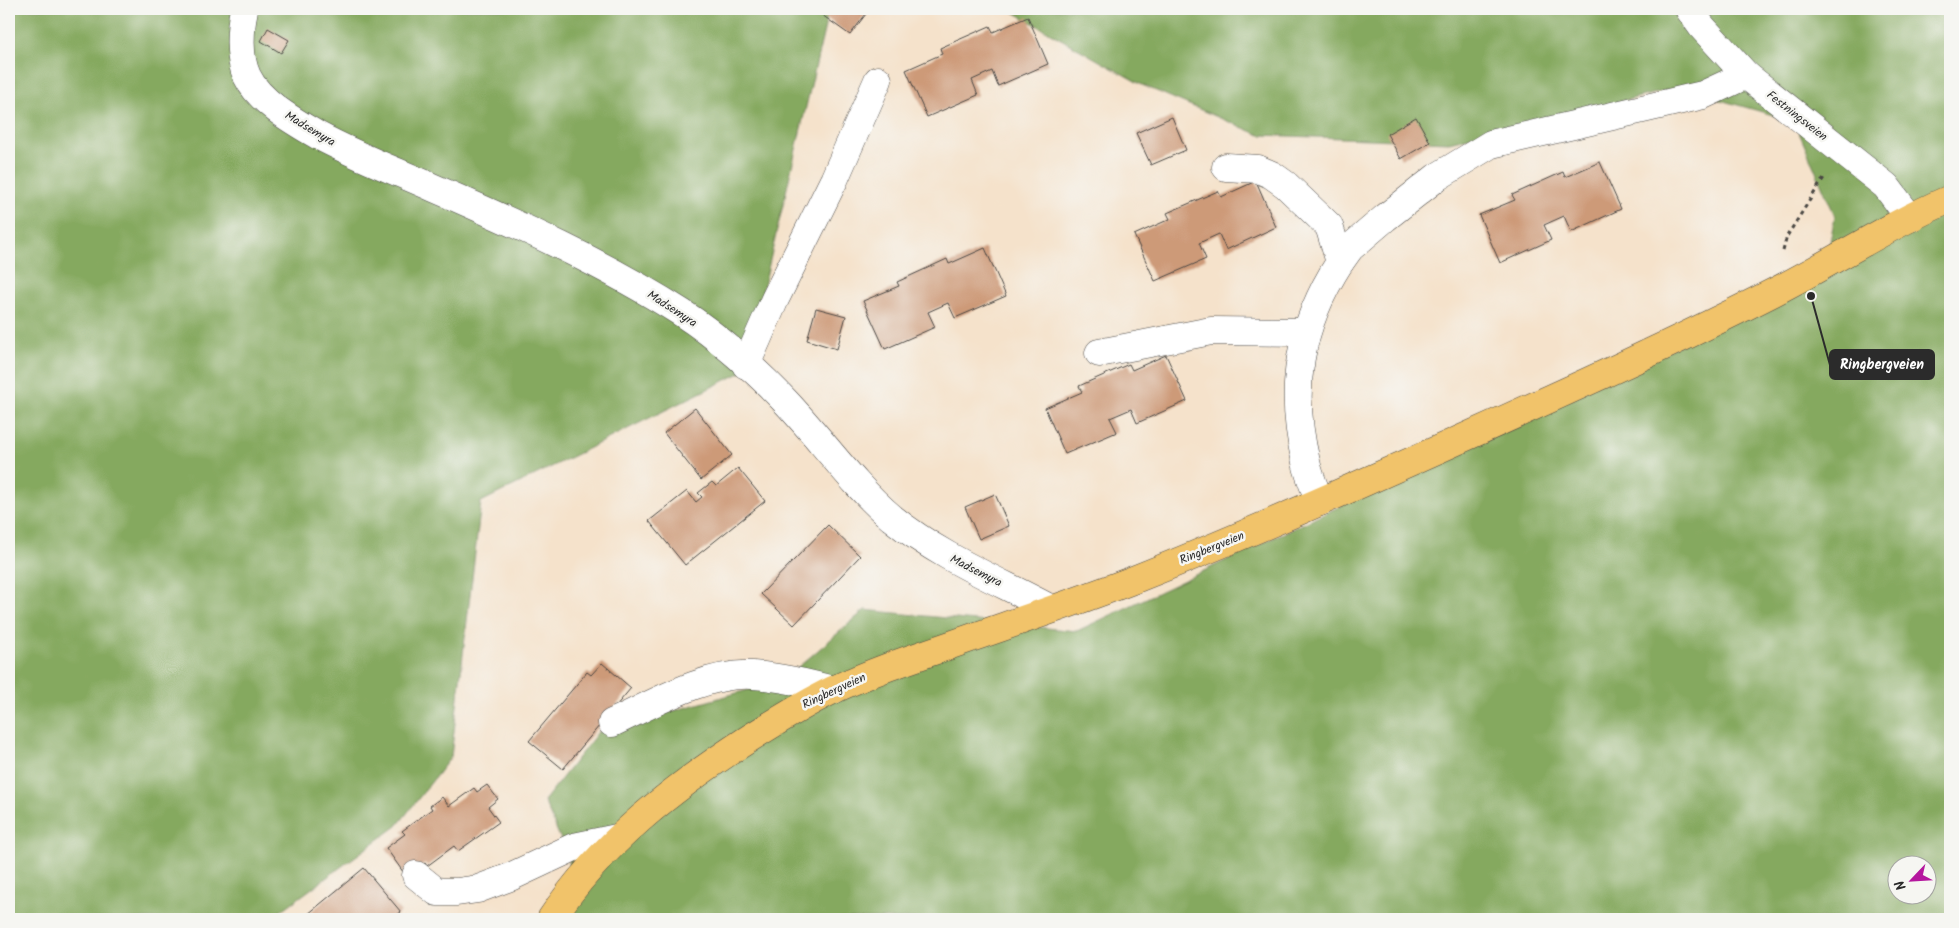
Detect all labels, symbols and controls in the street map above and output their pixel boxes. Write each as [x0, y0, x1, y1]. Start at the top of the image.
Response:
street label: Festningsveien [1762, 86, 1832, 146]
street label: Madsemyra [281, 106, 339, 152]
street label: Madsemyra [643, 286, 701, 333]
callout: Ringbergveien [1830, 350, 1934, 379]
text: Ringbergveien [1840, 354, 1924, 376]
street label: Ringbergveien [1177, 526, 1247, 570]
street label: Madsemyra [947, 550, 1006, 592]
street label: Ringbergveien [799, 668, 869, 714]
north arrow [1886, 856, 1936, 906]
text: N [1889, 876, 1913, 894]

